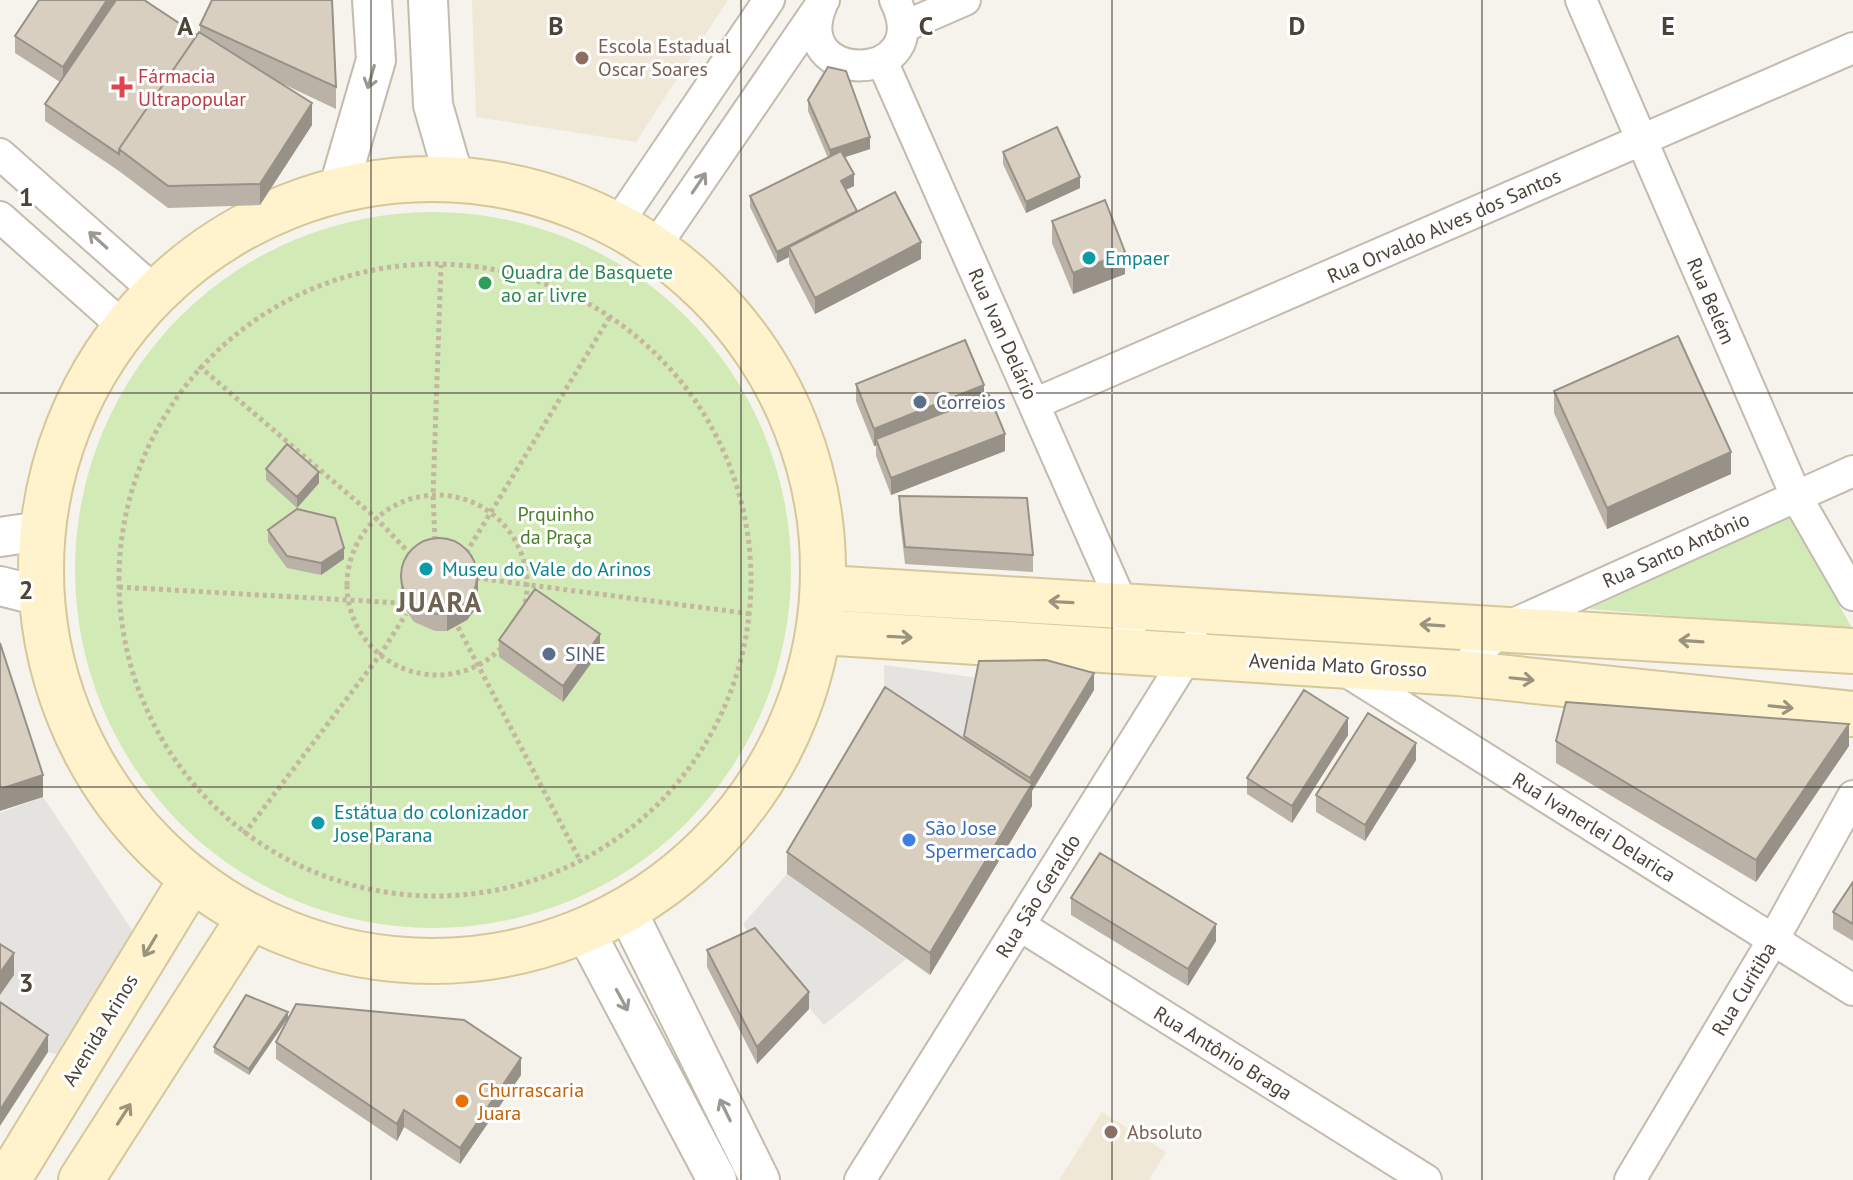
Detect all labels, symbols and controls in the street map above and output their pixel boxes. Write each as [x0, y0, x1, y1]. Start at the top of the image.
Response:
text: A [177, 9, 193, 42]
text: B [548, 9, 564, 42]
text: C [919, 9, 933, 42]
text: D [1289, 9, 1305, 42]
text: E [1661, 9, 1675, 42]
place label: Escola Estadual Oscar Soares [598, 33, 731, 82]
marker: Escola Estadual Oscar Soares [573, 49, 591, 67]
place label: Fármacia Ultrapopular [138, 63, 246, 112]
one-way arrow [363, 64, 378, 90]
marker: Fármacia Ultrapopular [113, 78, 131, 96]
street label: Rua Orvaldo Alves dos Santos [1323, 163, 1565, 289]
one-way arrow [691, 172, 707, 194]
text: 1 [19, 180, 33, 213]
one-way arrow [88, 231, 108, 249]
place label: Empaer [1105, 245, 1170, 271]
marker: Empaer [1080, 249, 1098, 267]
street label: Rua Belém [1681, 254, 1741, 348]
place label: Quadra de Basquete ao ar livre [501, 259, 673, 308]
street label: Rua Ivan Delário [962, 264, 1044, 404]
marker: Quadra de Basquete ao ar livre [476, 274, 494, 292]
place label: Correios [936, 389, 1006, 415]
marker: Correios [911, 393, 929, 411]
park label: Prquinho da Praça [518, 501, 594, 550]
street label: Rua Santo Antônio [1598, 506, 1754, 594]
place label: Museu do Vale do Arinos [442, 556, 651, 582]
marker: Museu do Vale do Arinos [417, 560, 435, 578]
text: 2 [19, 573, 33, 606]
district label: JUARA [396, 583, 483, 620]
one-way arrow [1048, 594, 1075, 609]
one-way arrow [1419, 617, 1446, 632]
one-way arrow [886, 630, 913, 645]
one-way arrow [1678, 634, 1705, 649]
place label: SINE [565, 641, 606, 667]
marker: SINE [540, 645, 558, 663]
street label: Avenida Mato Grosso [1248, 647, 1428, 683]
one-way arrow [1508, 672, 1535, 687]
one-way arrow [1767, 699, 1794, 714]
street label: Rua Ivanerlei Delarica [1507, 766, 1681, 888]
place label: Estátua do colonizador Jose Parana [333, 799, 529, 848]
marker: Estátua do colonizador Jose Parana [309, 814, 327, 832]
place label: São Jose Spermercado [925, 815, 1037, 864]
street label: Rua São Geraldo [990, 829, 1086, 963]
marker: São Jose Spermercado [900, 831, 918, 849]
one-way arrow [142, 934, 158, 957]
street label: Rua Curitiba [1706, 937, 1782, 1041]
text: 3 [19, 966, 33, 999]
street label: Avenida Arinos [56, 969, 144, 1091]
one-way arrow [614, 988, 630, 1012]
street label: Rua Antônio Braga [1149, 1000, 1297, 1106]
place label: Churrascaria Juara [477, 1077, 584, 1126]
marker: Churrascaria Juara [453, 1092, 471, 1110]
one-way arrow [717, 1099, 733, 1123]
one-way arrow [116, 1103, 132, 1126]
place label: Absoluto [1127, 1119, 1203, 1145]
marker: Absoluto [1102, 1123, 1120, 1141]

